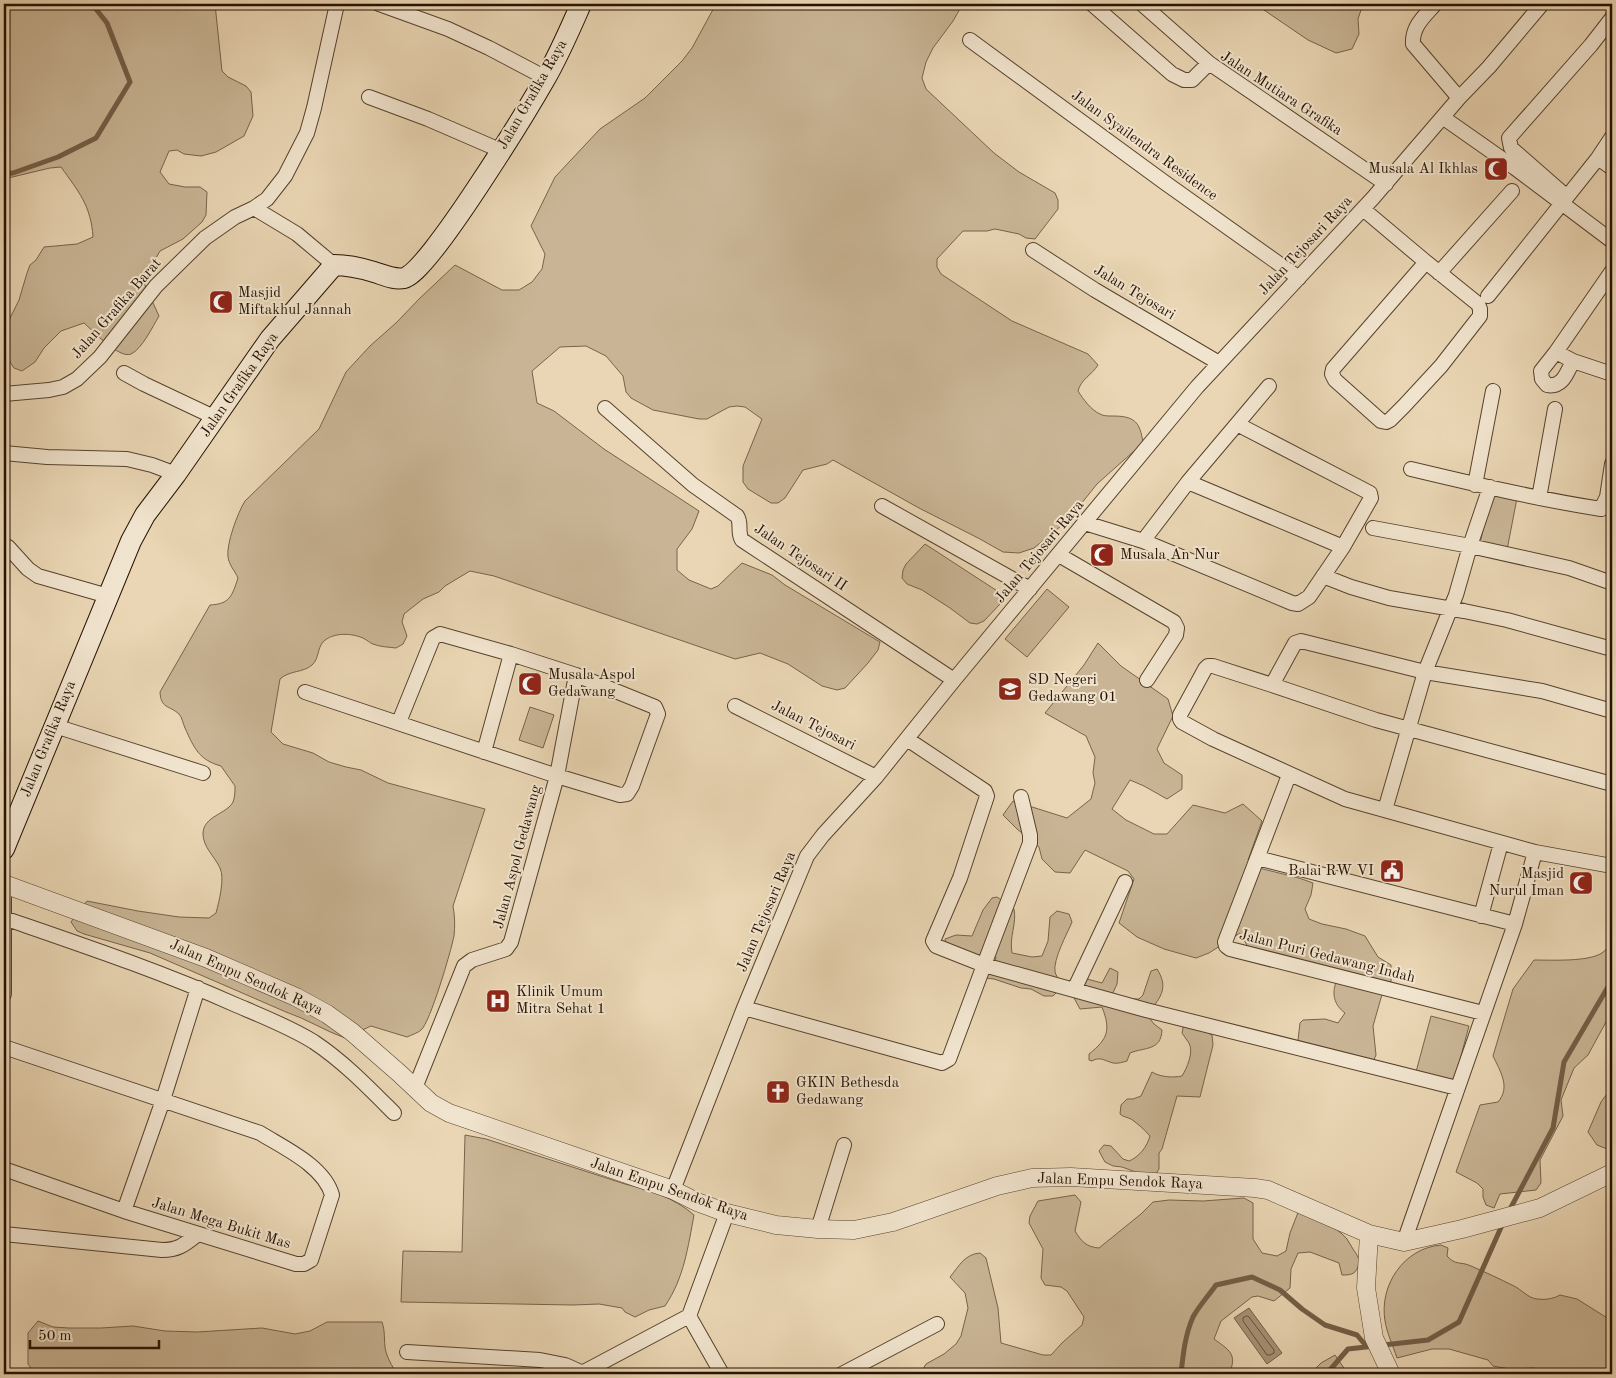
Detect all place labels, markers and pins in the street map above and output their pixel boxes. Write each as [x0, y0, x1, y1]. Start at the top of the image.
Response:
mosque icon: Musala Al Ikhlas [1483, 156, 1509, 182]
place label: Musala Al Ikhlas [1368, 162, 1478, 177]
place label: Masjid Miftakhul Jannah [238, 286, 352, 318]
mosque icon: Masjid Miftakhul Jannah [208, 289, 234, 315]
mosque icon: Musala An Nur [1089, 542, 1115, 568]
place label: Musala An Nur [1120, 548, 1220, 563]
place label: Musala Aspol Gedawang [548, 668, 635, 700]
mosque icon: Musala Aspol Gedawang [517, 671, 543, 697]
place label: SD Negeri Gedawang 01 [1028, 673, 1117, 705]
school or university icon: SD Negeri Gedawang 01 [997, 676, 1023, 702]
public building icon: Balai RW VI [1379, 858, 1405, 884]
place label: Balai RW VI [1288, 864, 1374, 879]
place label: Masjid Nurul Iman [1489, 867, 1564, 899]
mosque icon: Masjid Nurul Iman [1568, 870, 1594, 896]
place label: Klinik Umum Mitra Sehat 1 [516, 985, 606, 1017]
hospital icon: Klinik Umum Mitra Sehat 1 [485, 988, 511, 1014]
place label: GKIN Bethesda Gedawang [796, 1076, 900, 1108]
church icon: GKIN Bethesda Gedawang [765, 1079, 791, 1105]

